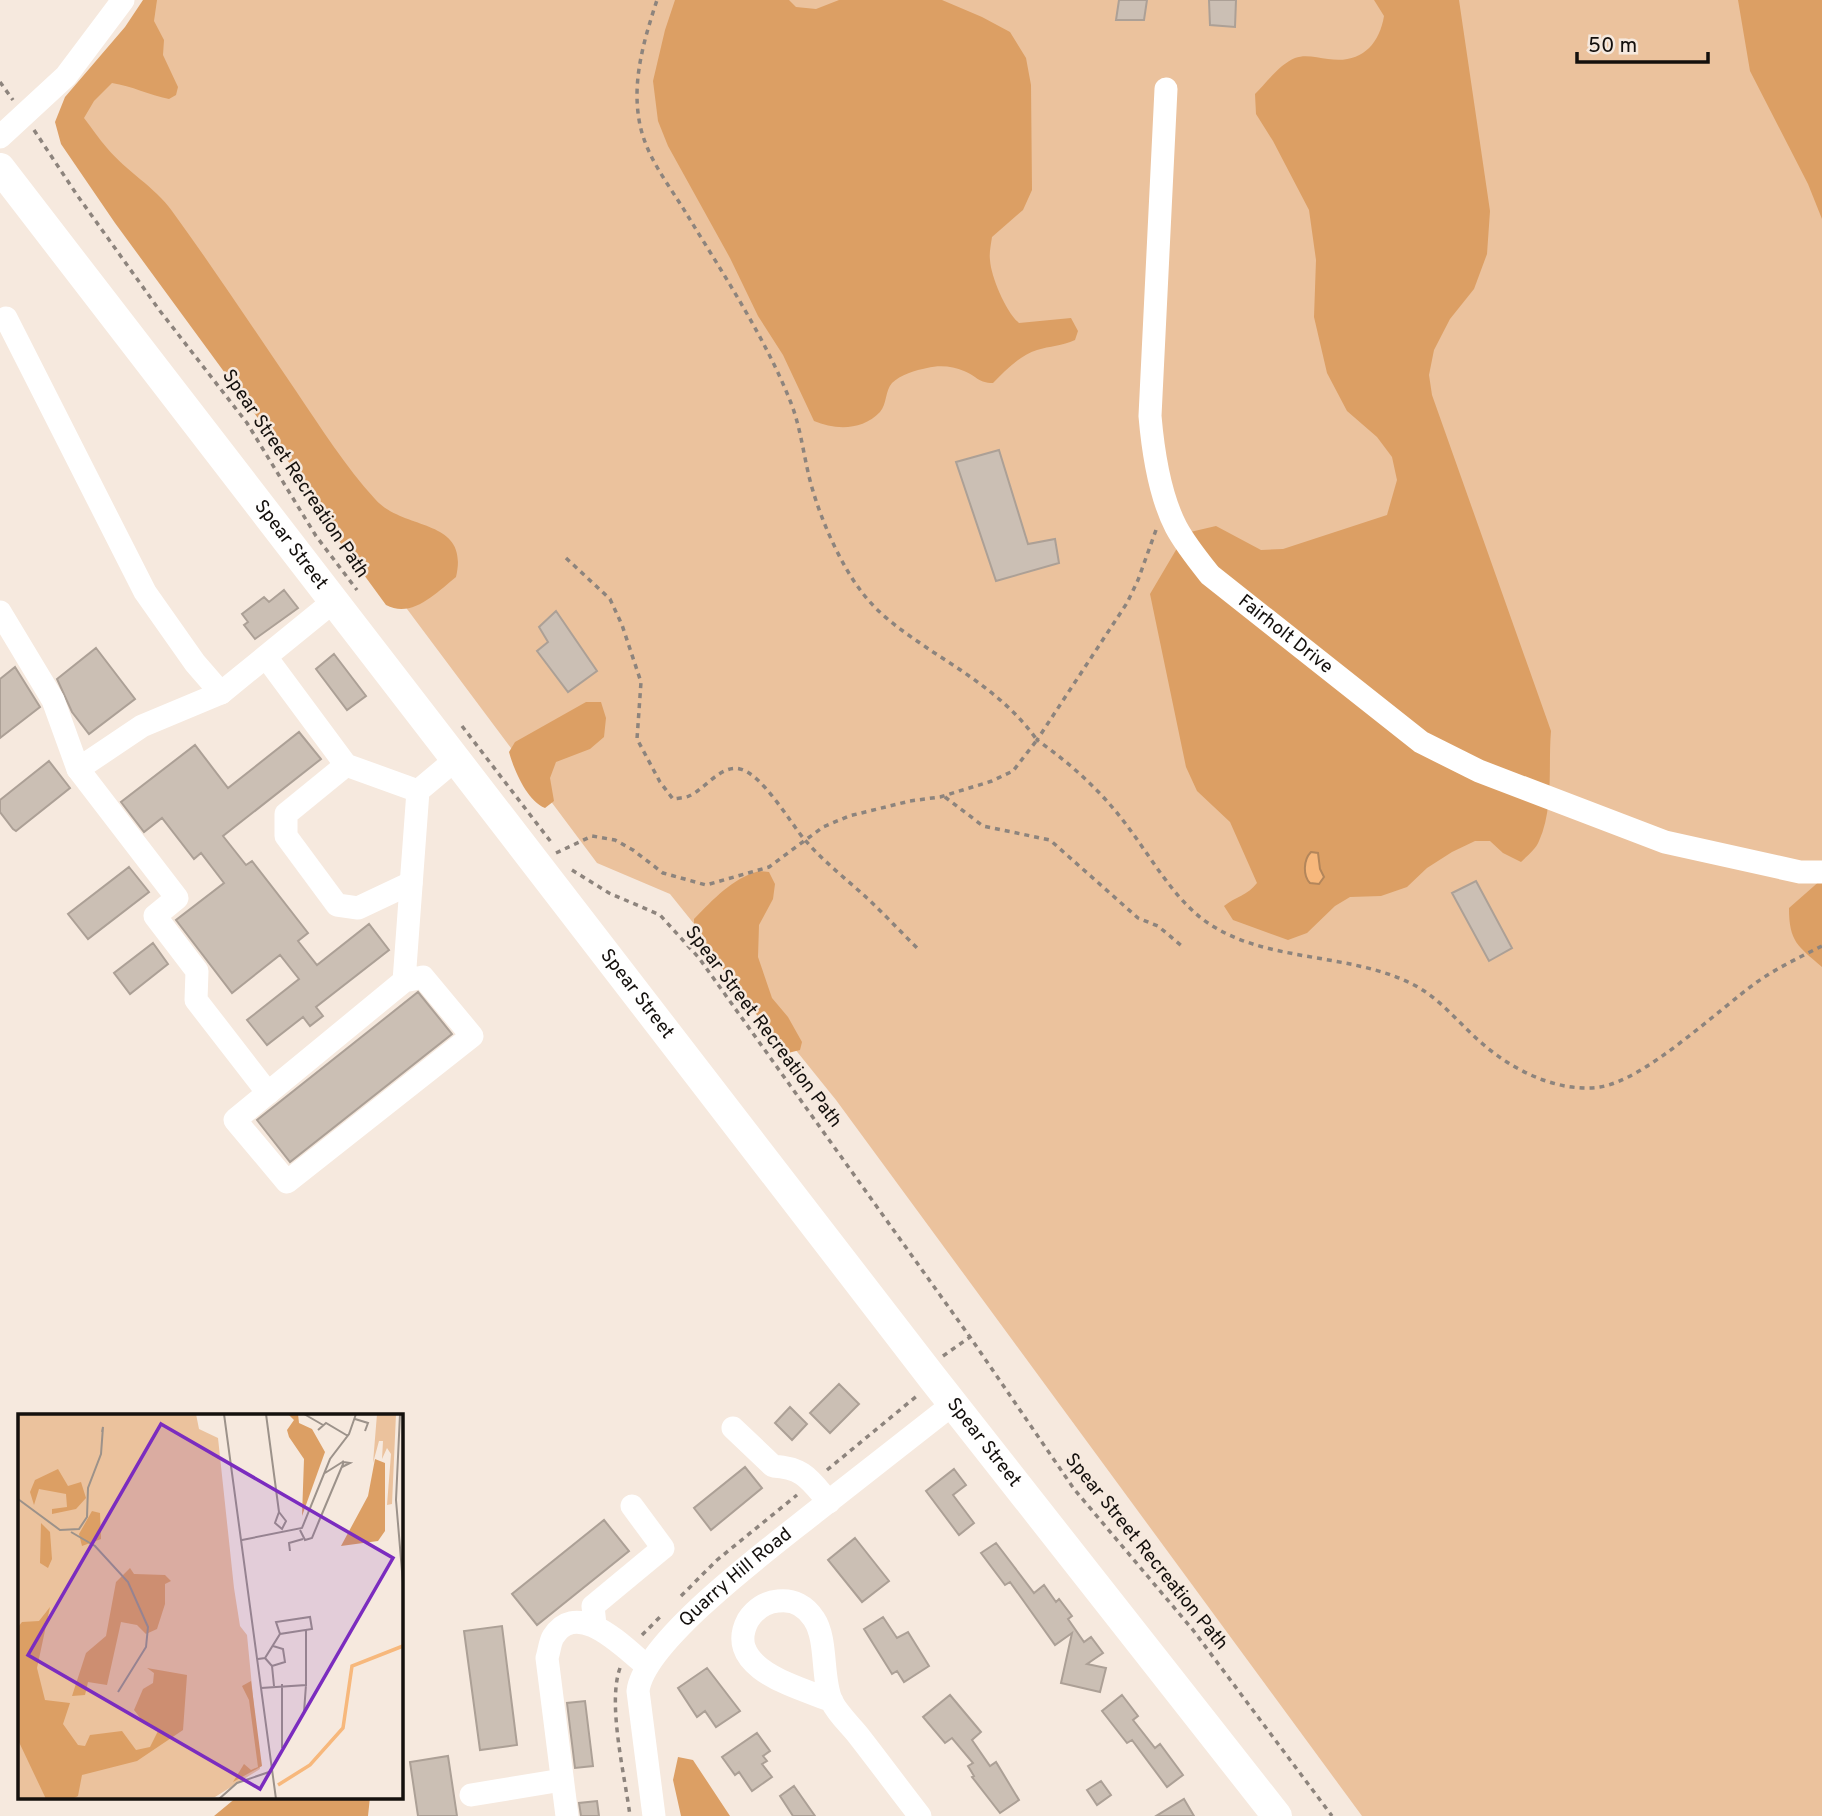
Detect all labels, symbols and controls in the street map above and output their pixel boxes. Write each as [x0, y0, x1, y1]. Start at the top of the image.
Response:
scale bar [1577, 21, 1708, 65]
text: 50 m [1588, 33, 1637, 60]
street label: Spear Street Recreation Path [217, 365, 373, 583]
street label: Spear Street [249, 495, 331, 595]
street label: Fairholt Drive [1233, 590, 1338, 680]
street label: Spear Street Recreation Path [679, 921, 847, 1133]
street label: Spear Street [595, 944, 679, 1044]
street label: Spear Street [941, 1393, 1026, 1492]
inset map [18, 1414, 402, 1798]
street label: Spear Street Recreation Path [1059, 1449, 1233, 1655]
street label: Quarry Hill Road [674, 1523, 797, 1633]

